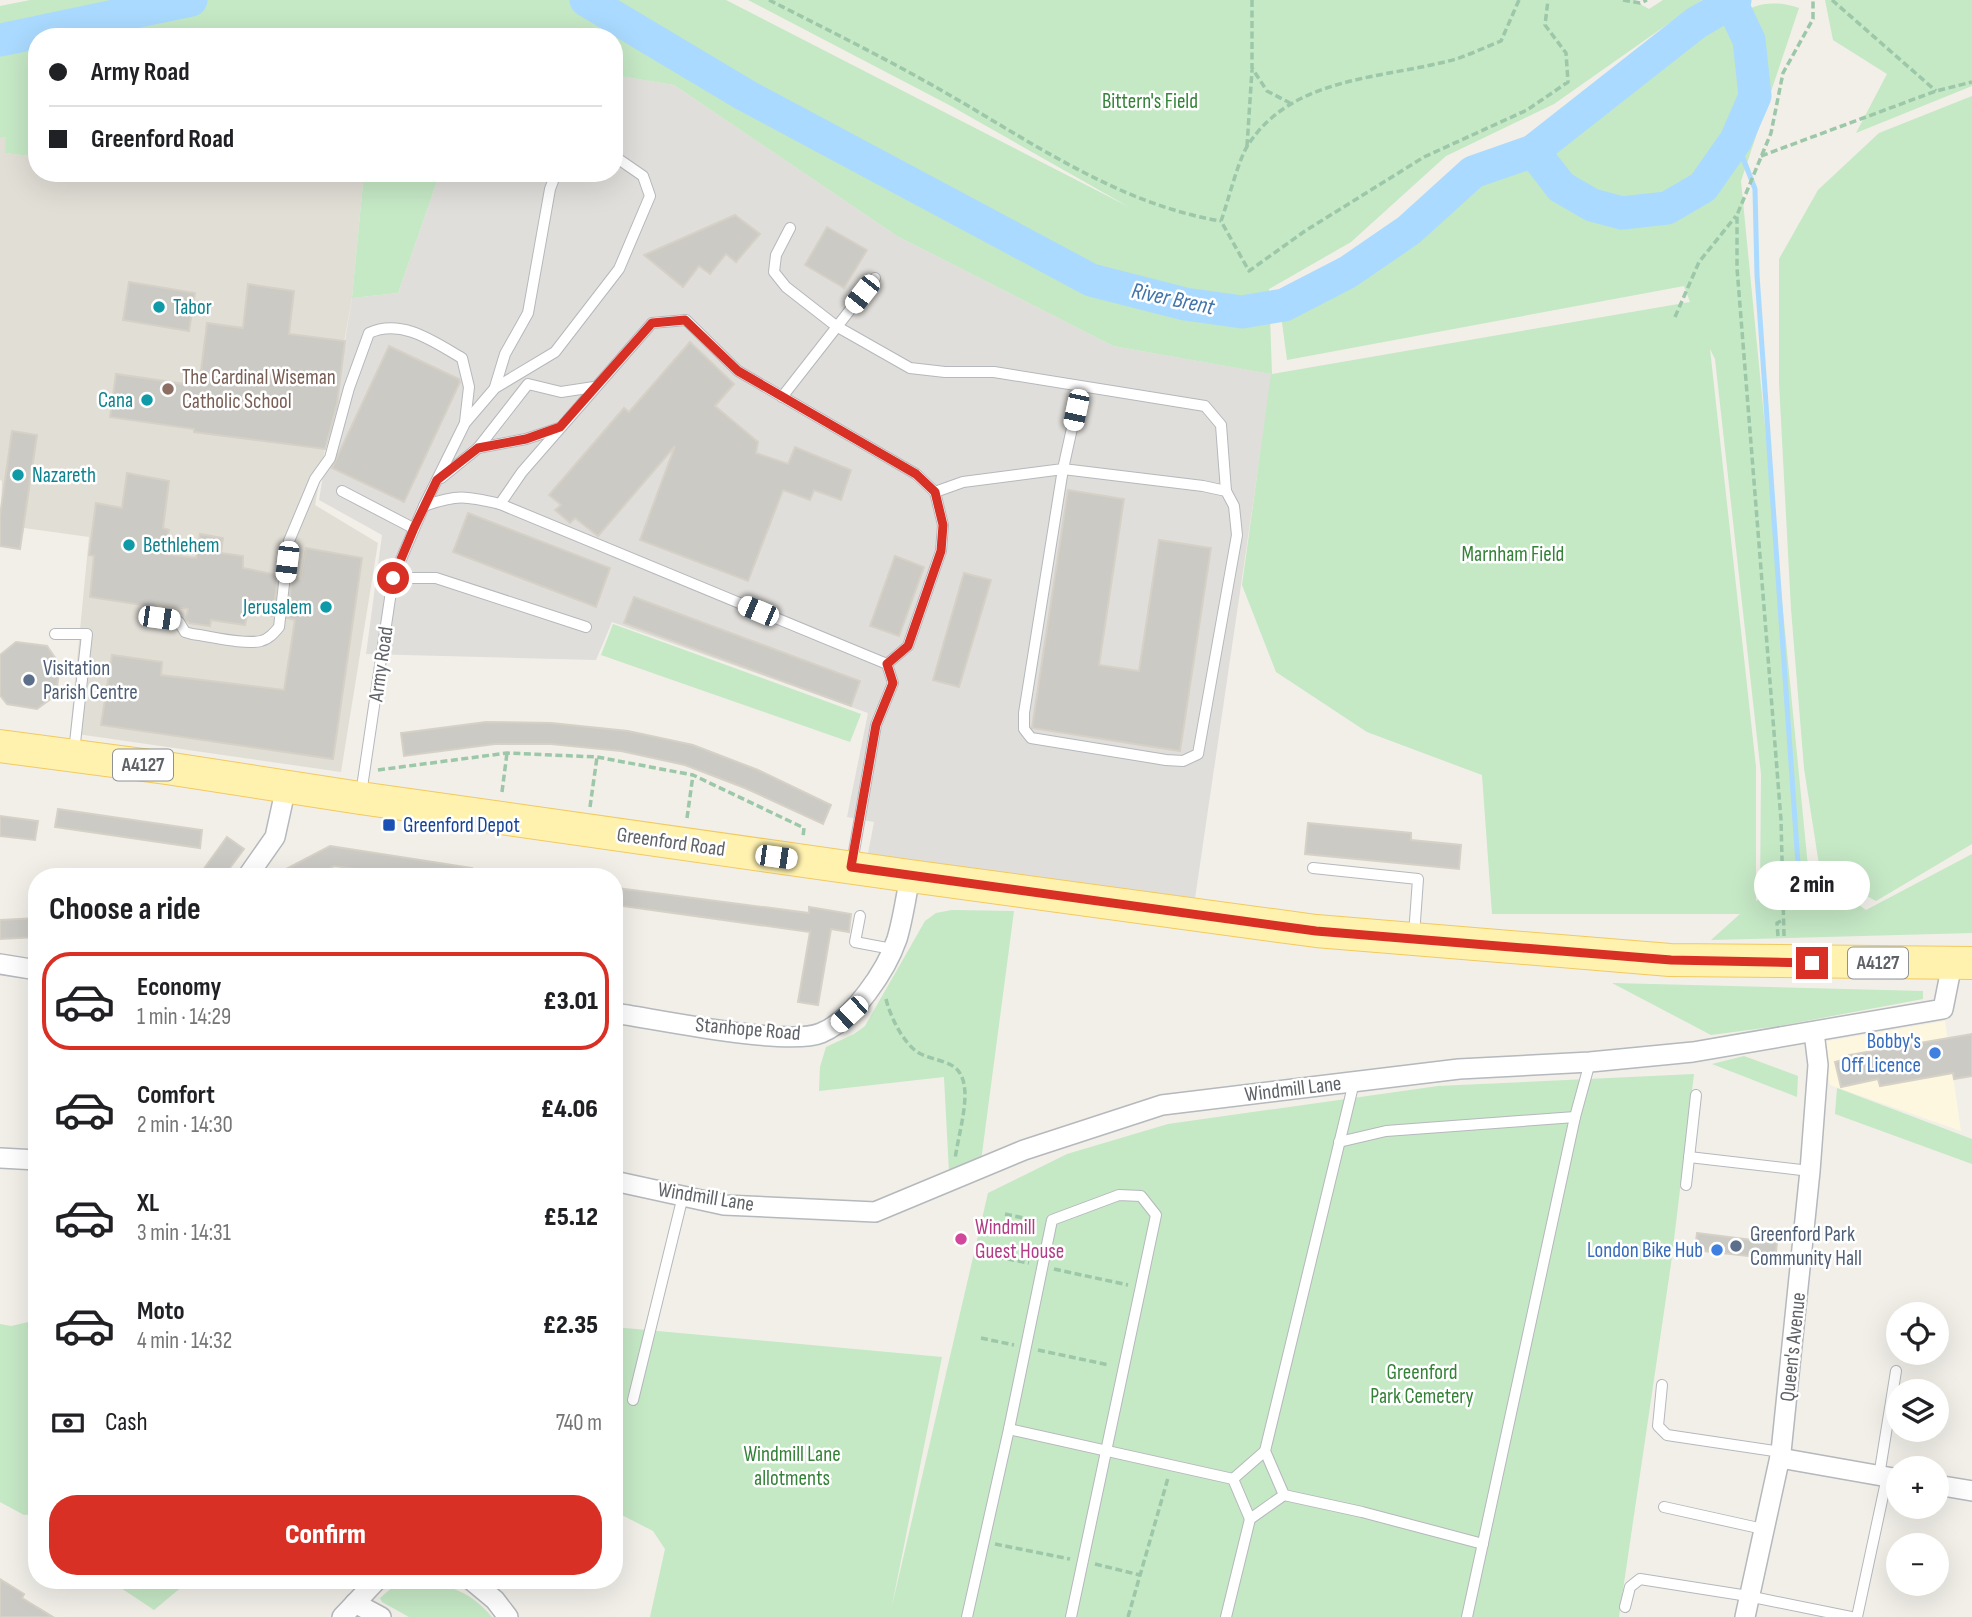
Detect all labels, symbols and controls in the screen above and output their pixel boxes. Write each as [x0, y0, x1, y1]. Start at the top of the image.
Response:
text: Army Road [91, 57, 190, 88]
park label: Bittern's Field [1102, 89, 1198, 114]
text: Greenford Road [91, 124, 234, 155]
car [841, 271, 884, 317]
water label: River Brent [1129, 277, 1218, 322]
place label: Tabor [173, 295, 212, 320]
marker: Tabor [151, 299, 167, 315]
place label: The Cardinal Wiseman Catholic School [182, 365, 336, 414]
marker: The Cardinal Wiseman Catholic School [160, 381, 176, 397]
car [1062, 387, 1091, 433]
place label: Cana [98, 388, 133, 413]
marker: Cana [139, 392, 155, 408]
place label: Nazareth [32, 463, 96, 488]
marker: Nazareth [10, 467, 26, 483]
place label: Bethlehem [143, 533, 219, 558]
marker: Bethlehem [121, 537, 137, 553]
car [275, 540, 300, 584]
park label: Marnham Field [1462, 542, 1564, 567]
route start [377, 562, 409, 594]
car [735, 593, 782, 629]
place label: Jerusalem [242, 595, 312, 620]
marker: Jerusalem [318, 599, 334, 615]
car [137, 605, 182, 631]
street label: Army Road [363, 625, 399, 704]
place label: Visitation Parish Centre [43, 656, 138, 705]
marker: Visitation Parish Centre [21, 672, 37, 688]
road number: A4127 [113, 750, 173, 780]
place label: Greenford Depot [403, 813, 520, 838]
marker: Greenford Depot [381, 817, 397, 833]
street label: Greenford Road [615, 822, 727, 862]
car [754, 844, 799, 870]
callout: 2 min [1754, 862, 1870, 911]
text: 2 min [1790, 871, 1834, 899]
text: Choose a ride [49, 890, 201, 929]
route end [1796, 947, 1828, 979]
road number: A4127 [1848, 948, 1908, 979]
icon: car [53, 970, 116, 1033]
text: Economy [137, 972, 221, 1003]
text: £3.01 [543, 986, 598, 1017]
car [827, 992, 872, 1036]
text: 1 min · 14:29 [137, 1003, 231, 1031]
street label: Stanhope Road [694, 1012, 802, 1046]
place label: Bobby's Off Licence [1841, 1029, 1921, 1078]
marker: Bobby's Off Licence [1927, 1045, 1943, 1061]
street label: Windmill Lane [1243, 1071, 1343, 1107]
icon: car [53, 1078, 116, 1141]
text: Comfort [137, 1080, 215, 1111]
text: £4.06 [541, 1094, 598, 1125]
text: 2 min · 14:30 [137, 1111, 233, 1139]
street label: Windmill Lane [656, 1177, 756, 1217]
icon: car [53, 1186, 116, 1249]
text: XL [137, 1188, 159, 1219]
text: £5.12 [544, 1202, 598, 1233]
place label: Windmill Guest House [975, 1215, 1064, 1264]
text: 3 min · 14:31 [137, 1219, 231, 1247]
place label: Greenford Park Community Hall [1750, 1222, 1862, 1271]
marker: Windmill Guest House [953, 1231, 969, 1247]
place label: London Bike Hub [1587, 1238, 1703, 1263]
marker: Greenford Park Community Hall [1728, 1238, 1744, 1254]
marker: London Bike Hub [1709, 1242, 1725, 1258]
street label: Queen's Avenue [1775, 1291, 1811, 1403]
icon: car [53, 1294, 116, 1357]
text: Moto [137, 1296, 185, 1327]
map controls [1886, 1302, 1949, 1596]
button: locate [1886, 1302, 1949, 1365]
text: £2.35 [543, 1310, 598, 1341]
text: 4 min · 14:32 [137, 1327, 232, 1355]
park label: Greenford Park Cemetery [1370, 1360, 1474, 1409]
button: layers [1886, 1379, 1949, 1442]
icon: cash [49, 1404, 87, 1442]
text: Cash [105, 1407, 148, 1438]
text: 740 m [556, 1409, 602, 1437]
park label: Windmill Lane allotments [743, 1442, 841, 1491]
button: + [1886, 1456, 1949, 1519]
button: Confirm [49, 1495, 602, 1575]
button: − [1886, 1533, 1949, 1596]

